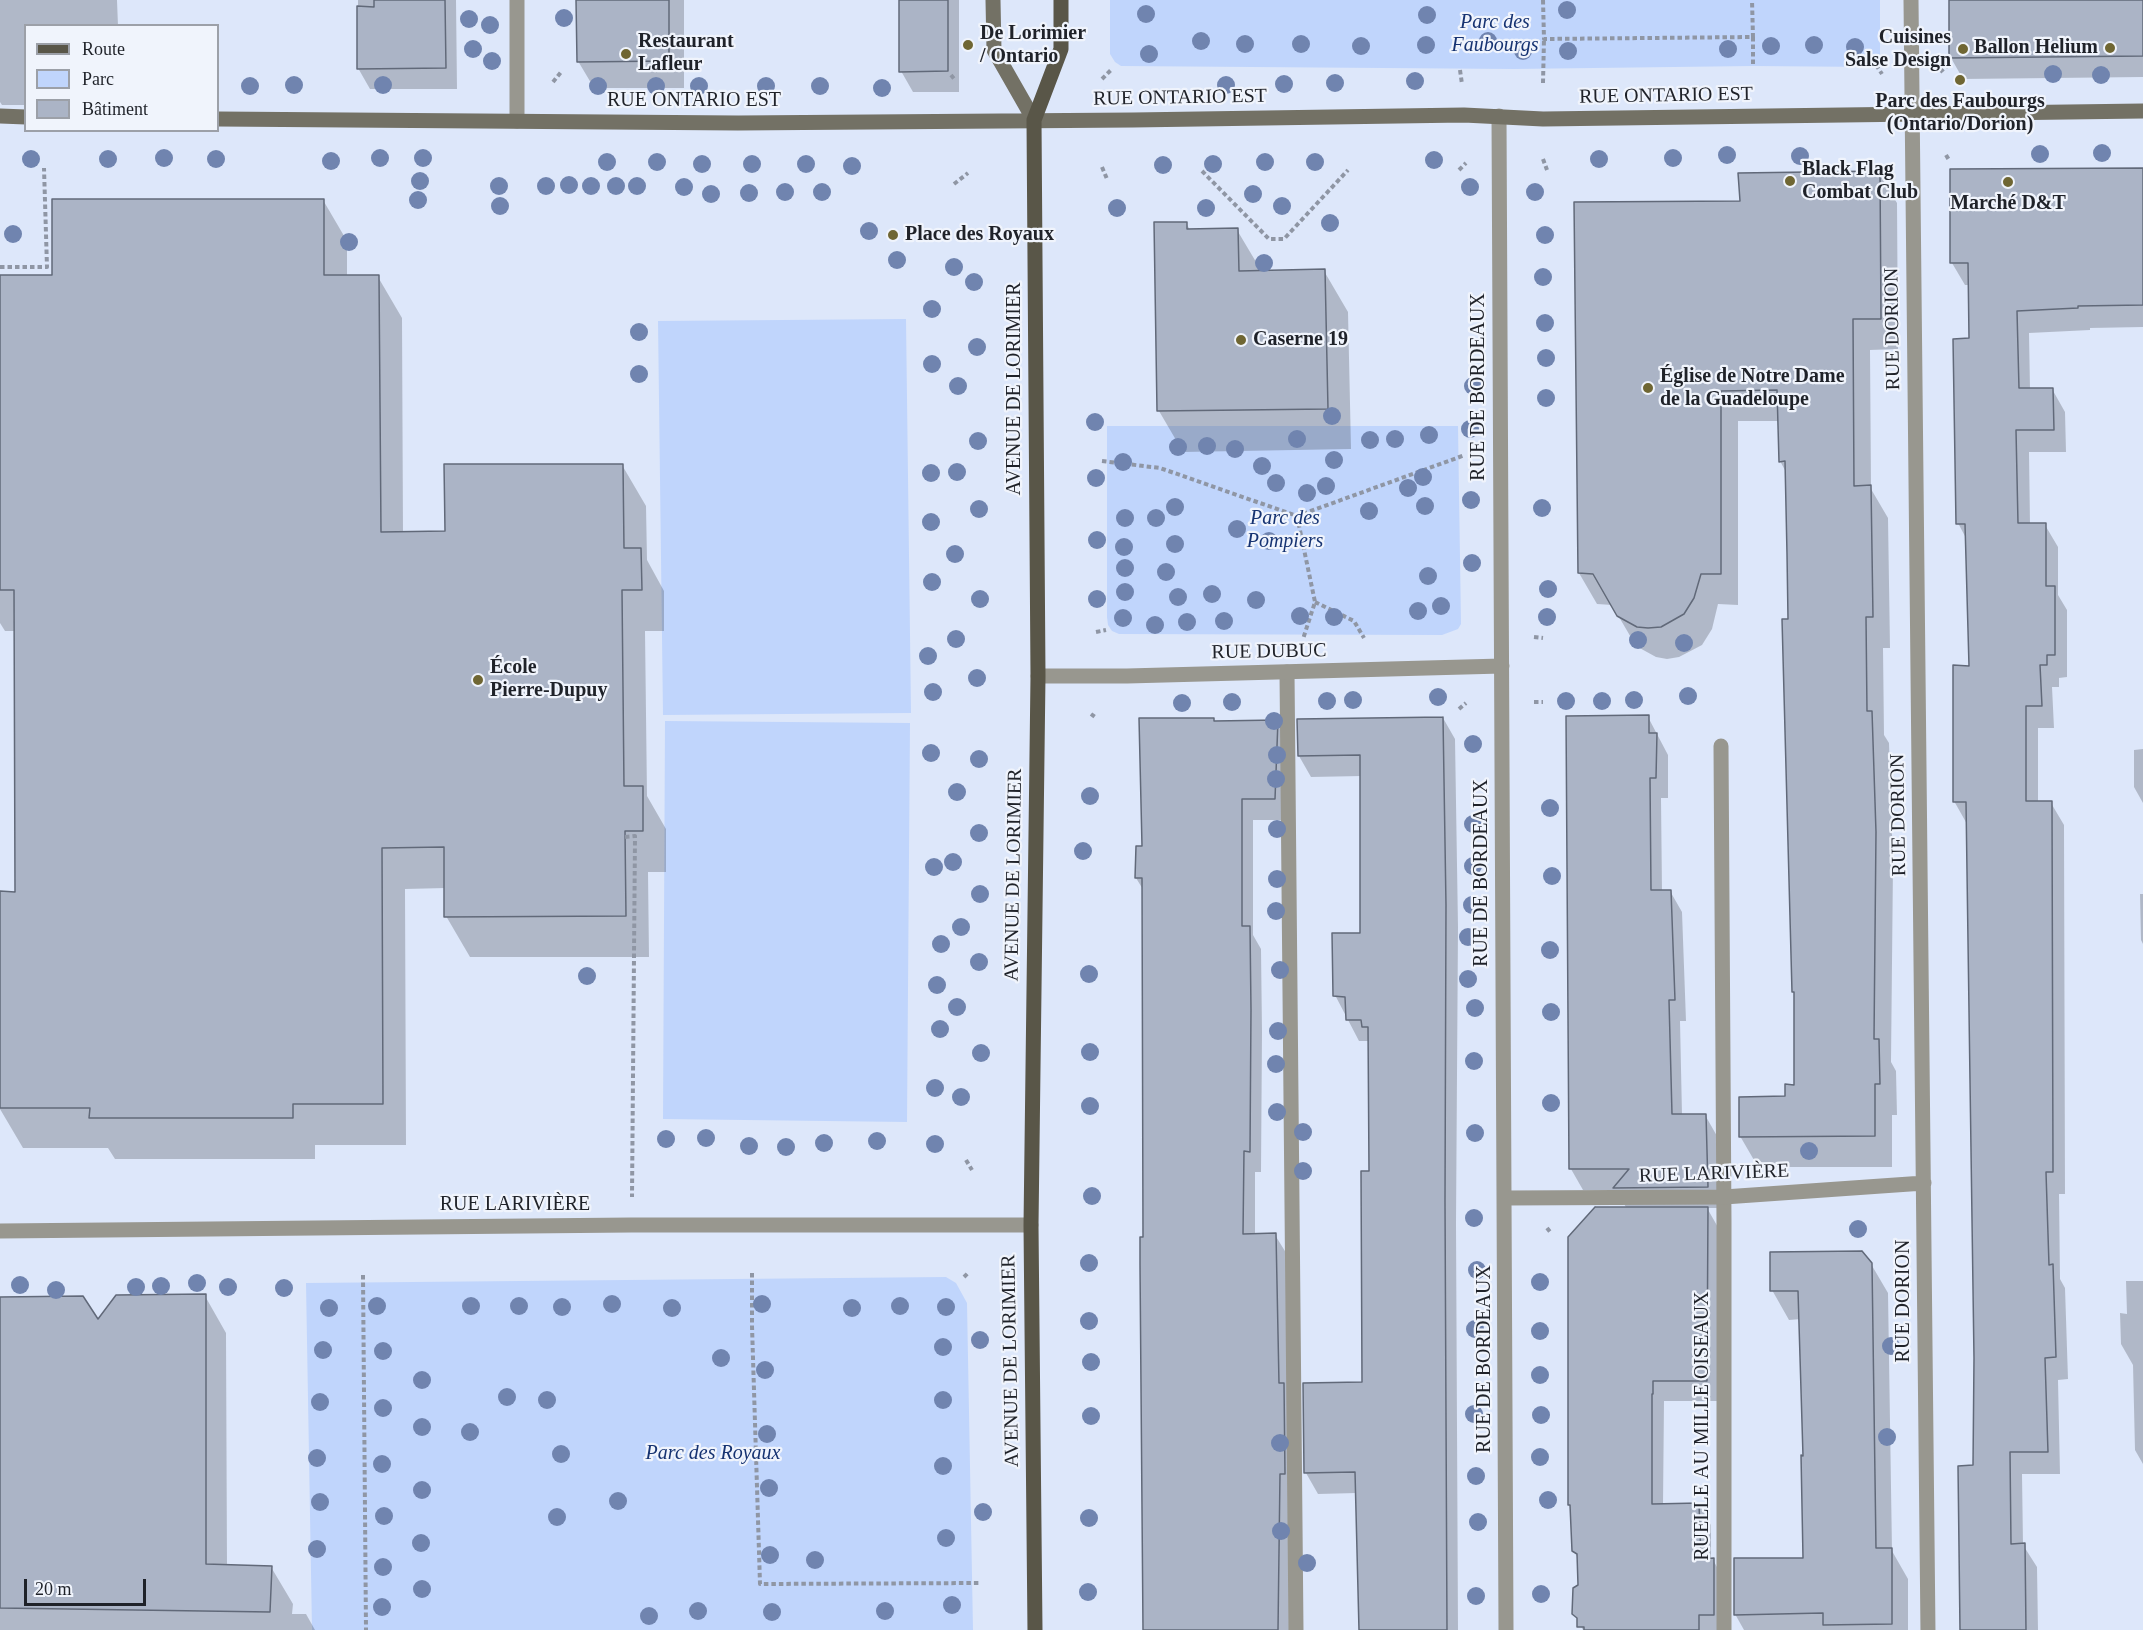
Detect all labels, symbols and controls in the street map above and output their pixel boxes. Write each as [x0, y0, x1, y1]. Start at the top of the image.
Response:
park label: Parc des Faubourgs [1451, 11, 1539, 58]
place label: De Lorimier / Ontario [980, 22, 1086, 69]
legend [24, 24, 219, 132]
place label: Cuisines Salse Design [1845, 26, 1951, 73]
place label: Restaurant Lafleur [638, 30, 734, 77]
place label: Ballon Helium [1974, 36, 2098, 60]
marker: De Lorimier / Ontario [961, 38, 975, 52]
text: Route [82, 39, 125, 59]
marker: Ballon Helium [2103, 41, 2117, 55]
marker: Cuisines Salse Design [1956, 42, 1970, 56]
marker: Restaurant Lafleur [619, 47, 633, 61]
text: Parc [82, 69, 114, 89]
marker: Parc des Faubourgs (Ontario/Dorion) [1953, 73, 1967, 87]
street label: RUE ONTARIO EST [1579, 82, 1753, 110]
street label: RUE ONTARIO EST [1093, 84, 1267, 112]
street label: RUE ONTARIO EST [607, 89, 781, 113]
place label: Parc des Faubourgs (Ontario/Dorion) [1875, 90, 2045, 137]
text: Bâtiment [82, 99, 148, 119]
place label: Black Flag Combat Club [1802, 158, 1918, 205]
marker: Black Flag Combat Club [1783, 174, 1797, 188]
marker: Marché D&T [2001, 175, 2015, 189]
place label: Marché D&T [1950, 192, 2066, 216]
place label: Place des Royaux [905, 223, 1054, 247]
marker: Place des Royaux [886, 228, 900, 242]
street label: RUE DORION [1880, 267, 1906, 391]
street label: AVENUE DE LORIMIER [1003, 283, 1027, 495]
street label: RUE DE BORDEAUX [1467, 293, 1491, 481]
place label: Caserne 19 [1253, 328, 1348, 352]
marker: Caserne 19 [1234, 333, 1248, 347]
place label: Église de Notre Dame de la Guadeloupe [1660, 365, 1845, 412]
marker: Église de Notre Dame de la Guadeloupe [1641, 381, 1655, 395]
park label: Parc des Pompiers [1247, 507, 1323, 554]
street label: RUE DUBUC [1211, 639, 1327, 665]
place label: École Pierre-Dupuy [490, 656, 607, 703]
marker: École Pierre-Dupuy [471, 673, 485, 687]
street label: RUE DORION [1886, 753, 1912, 877]
street label: AVENUE DE LORIMIER [1000, 768, 1028, 982]
street label: RUE DE BORDEAUX [1470, 779, 1494, 967]
street label: RUE LARIVIÈRE [1638, 1159, 1790, 1189]
street label: RUE LARIVIÈRE [440, 1193, 590, 1217]
street label: RUE DORION [1892, 1240, 1916, 1362]
street label: AVENUE DE LORIMIER [997, 1254, 1025, 1468]
street label: RUE DE BORDEAUX [1473, 1265, 1497, 1453]
street label: RUELLE AU MILLE OISEAUX [1691, 1291, 1715, 1561]
park label: Parc des Royaux [646, 1442, 780, 1466]
scale bar [27, 1567, 148, 1605]
text: 20 m [35, 1579, 72, 1599]

